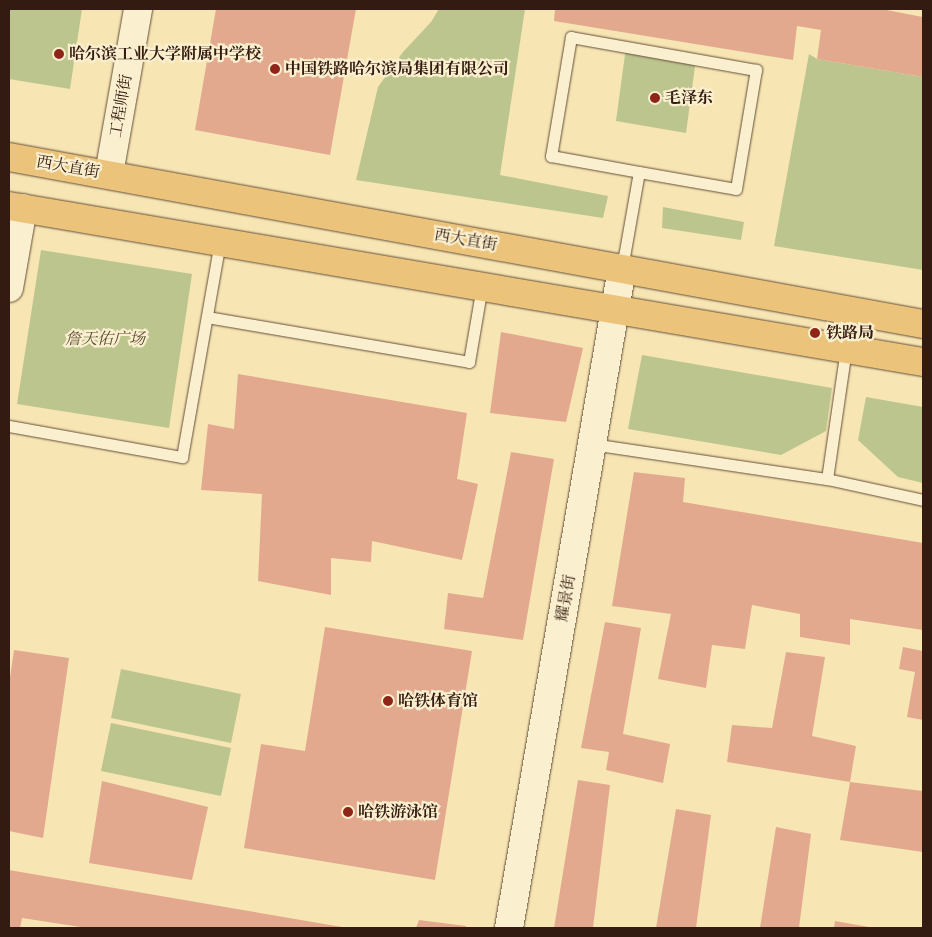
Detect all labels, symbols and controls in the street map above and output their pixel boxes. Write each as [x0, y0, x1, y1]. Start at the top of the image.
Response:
place label: 哈尔滨工业大学附属中学校 [69, 44, 261, 64]
marker: 哈尔滨工业大学附属中学校 [53, 48, 65, 60]
place label: 中国铁路哈尔滨局集团有限公司 [285, 59, 509, 79]
marker: 中国铁路哈尔滨局集团有限公司 [269, 63, 281, 75]
street label: 工程师街 [106, 73, 136, 139]
place label: 毛泽东 [665, 88, 713, 108]
marker: 毛泽东 [649, 92, 661, 104]
street label: 西大直街 [35, 152, 101, 182]
street label: 西大直街 [433, 225, 499, 255]
place label: 铁路局 [826, 323, 874, 343]
marker: 铁路局 [808, 326, 822, 340]
park label: 詹天佑广场 [65, 329, 145, 349]
street label: 耀景街 [552, 573, 580, 623]
place label: 哈铁体育馆 [398, 691, 478, 711]
marker: 哈铁体育馆 [382, 695, 394, 707]
place label: 哈铁游泳馆 [358, 802, 438, 822]
marker: 哈铁游泳馆 [342, 806, 354, 818]

